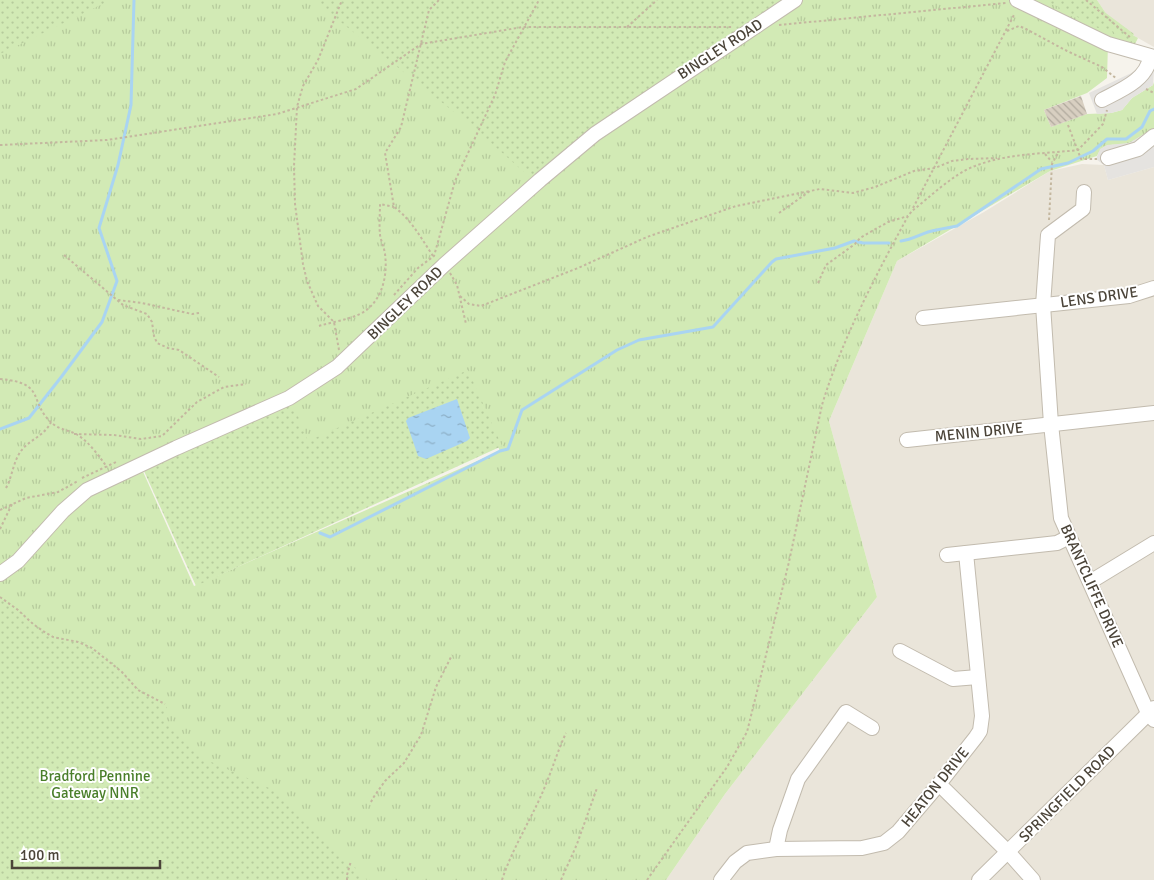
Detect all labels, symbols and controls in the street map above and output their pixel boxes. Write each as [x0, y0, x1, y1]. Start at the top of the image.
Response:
street label: BINGLEY ROAD [674, 15, 766, 83]
street label: BINGLEY ROAD [364, 263, 446, 343]
street label: LENS DRIVE [1059, 283, 1139, 311]
street label: MENIN DRIVE [934, 418, 1024, 446]
street label: BRANTCLIFFE DRIVE [1057, 521, 1127, 651]
street label: SPRINGFIELD ROAD [1015, 742, 1119, 846]
street label: HEATON DRIVE [897, 743, 973, 831]
park label: Bradford Pennine Gateway NNR [40, 767, 150, 802]
scale bar [12, 838, 160, 870]
text: 100 m [20, 846, 60, 864]

